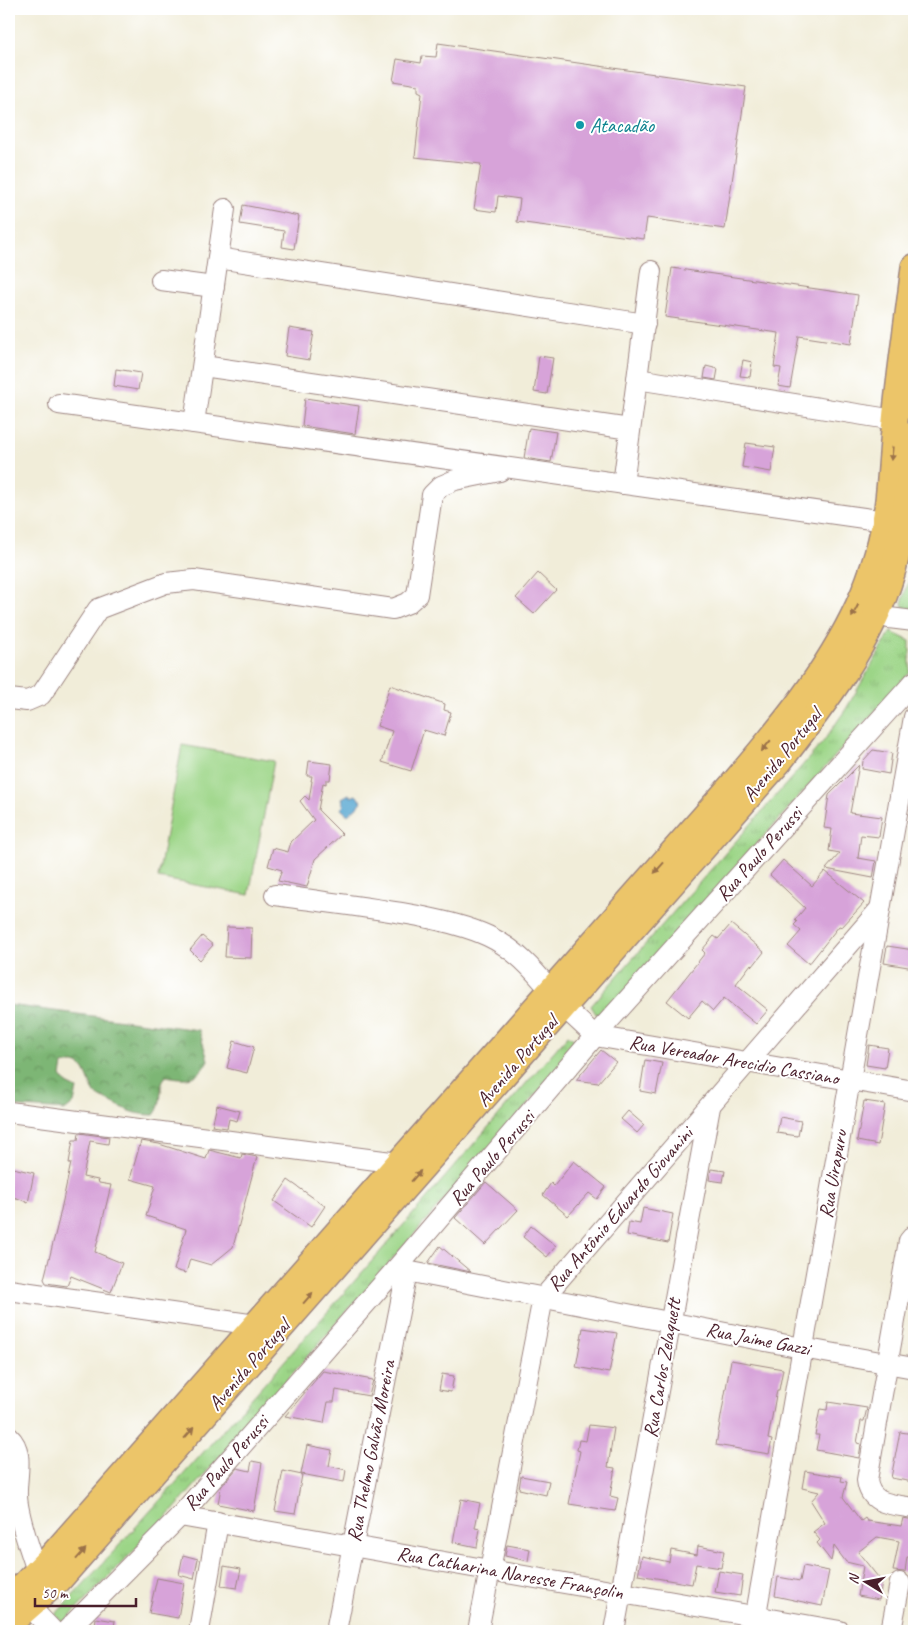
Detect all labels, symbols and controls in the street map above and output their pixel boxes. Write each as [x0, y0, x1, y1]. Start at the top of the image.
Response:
place label: Atacadão [590, 113, 655, 138]
marker: Atacadão [574, 119, 586, 131]
one-way arrow [888, 446, 896, 462]
one-way arrow [851, 604, 859, 618]
street label: Avenida Portugal [737, 701, 829, 807]
one-way arrow [760, 739, 771, 752]
street label: Rua Paulo Perussi [710, 800, 809, 906]
one-way arrow [653, 862, 665, 874]
street label: Avenida Portugal [471, 1008, 566, 1112]
street label: Rua Vereador Arecidio Cassiano [627, 1029, 843, 1091]
street label: Rua Paulo Perussi [444, 1104, 542, 1211]
street label: Rua Antônio Eduardo Giovanini [542, 1120, 700, 1296]
street label: Rua Uirapuru [813, 1126, 853, 1220]
one-way arrow [410, 1170, 422, 1182]
one-way arrow [302, 1292, 314, 1304]
street label: Rua Carlos Zelaquett [637, 1294, 687, 1439]
street label: Avenida Portugal [203, 1312, 298, 1416]
street label: Rua Jaime Gazzi [704, 1317, 814, 1362]
street label: Rua Thelmo Galvão Moreira [341, 1356, 401, 1544]
street label: Rua Paulo Perussi [178, 1409, 276, 1516]
one-way arrow [183, 1427, 195, 1439]
street label: Rua Catharina Naresse Françolin [395, 1541, 626, 1605]
one-way arrow [75, 1549, 87, 1561]
north arrow [840, 1558, 890, 1608]
text: N [845, 1572, 863, 1586]
scale bar [35, 1575, 136, 1607]
text: 50 m [42, 1584, 69, 1603]

